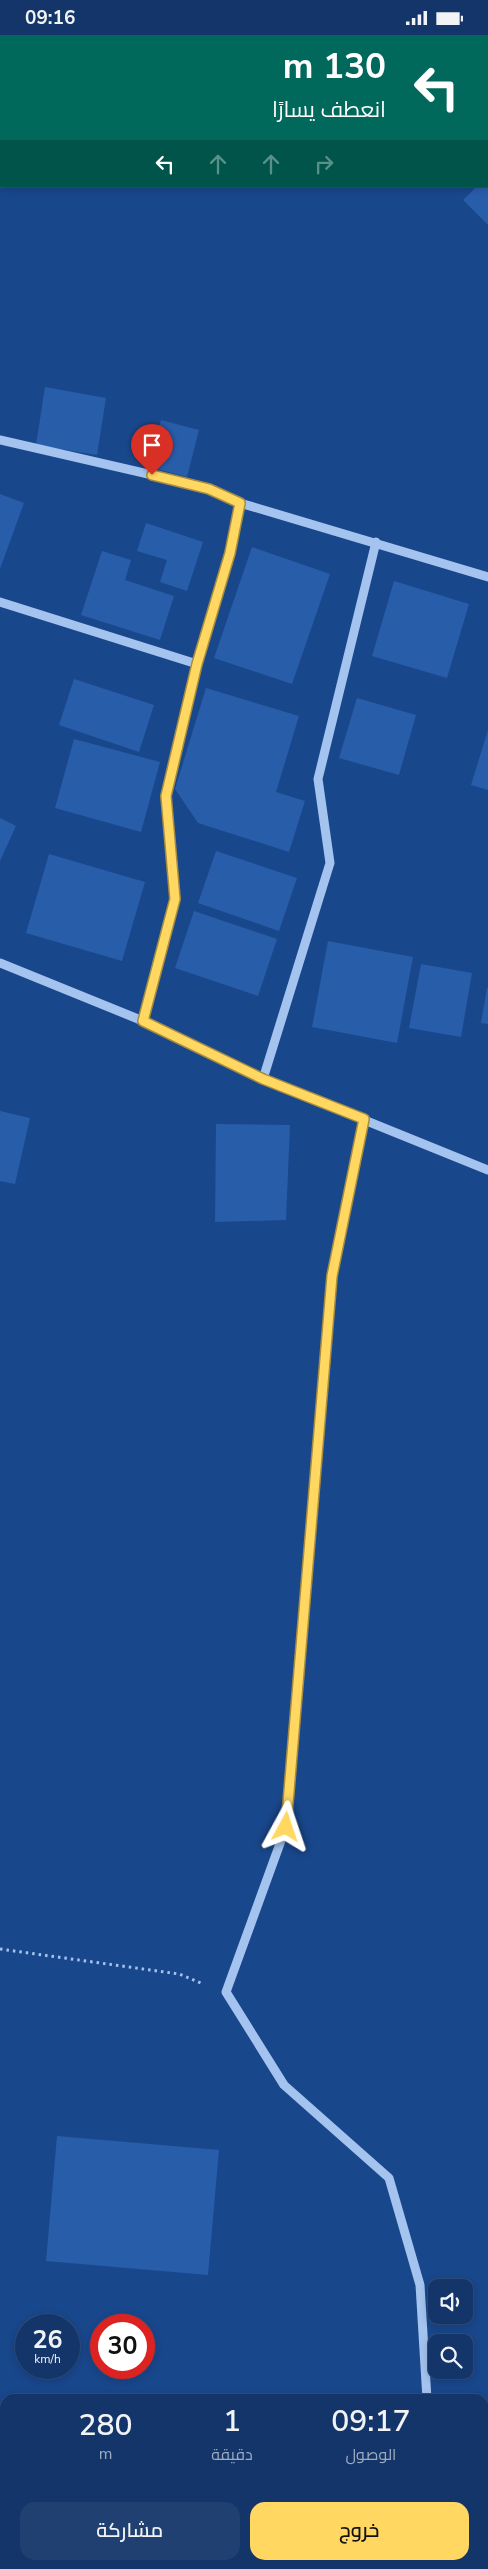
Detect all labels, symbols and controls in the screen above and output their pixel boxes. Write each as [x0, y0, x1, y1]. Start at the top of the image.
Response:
text: 09:16 [25, 5, 75, 31]
text: 130 m [283, 43, 386, 90]
icon: left [404, 55, 469, 120]
text: انعطف يسارًا [272, 95, 386, 125]
icon: left [151, 150, 179, 178]
icon: ahead [204, 150, 232, 178]
icon: ahead [257, 150, 285, 178]
icon: right [310, 150, 338, 178]
pin [131, 424, 173, 475]
icon: arrive [138, 431, 166, 459]
position arrow [259, 1800, 311, 1852]
map controls [428, 2279, 473, 2379]
button: sound [428, 2279, 473, 2324]
speed limit sign: 30 [90, 2314, 155, 2379]
text: 26 [32, 2323, 63, 2357]
button: search [428, 2334, 473, 2379]
text: km/h [34, 2351, 61, 2367]
text: 1 [223, 2401, 241, 2442]
text: 09:17 [331, 2401, 410, 2442]
text: 280 [79, 2405, 133, 2446]
text: m [99, 2443, 112, 2465]
text: دقيقة [211, 2444, 253, 2466]
text: الوصول [345, 2444, 396, 2466]
button: مشاركة [20, 2502, 240, 2560]
button: خروج [250, 2502, 469, 2560]

